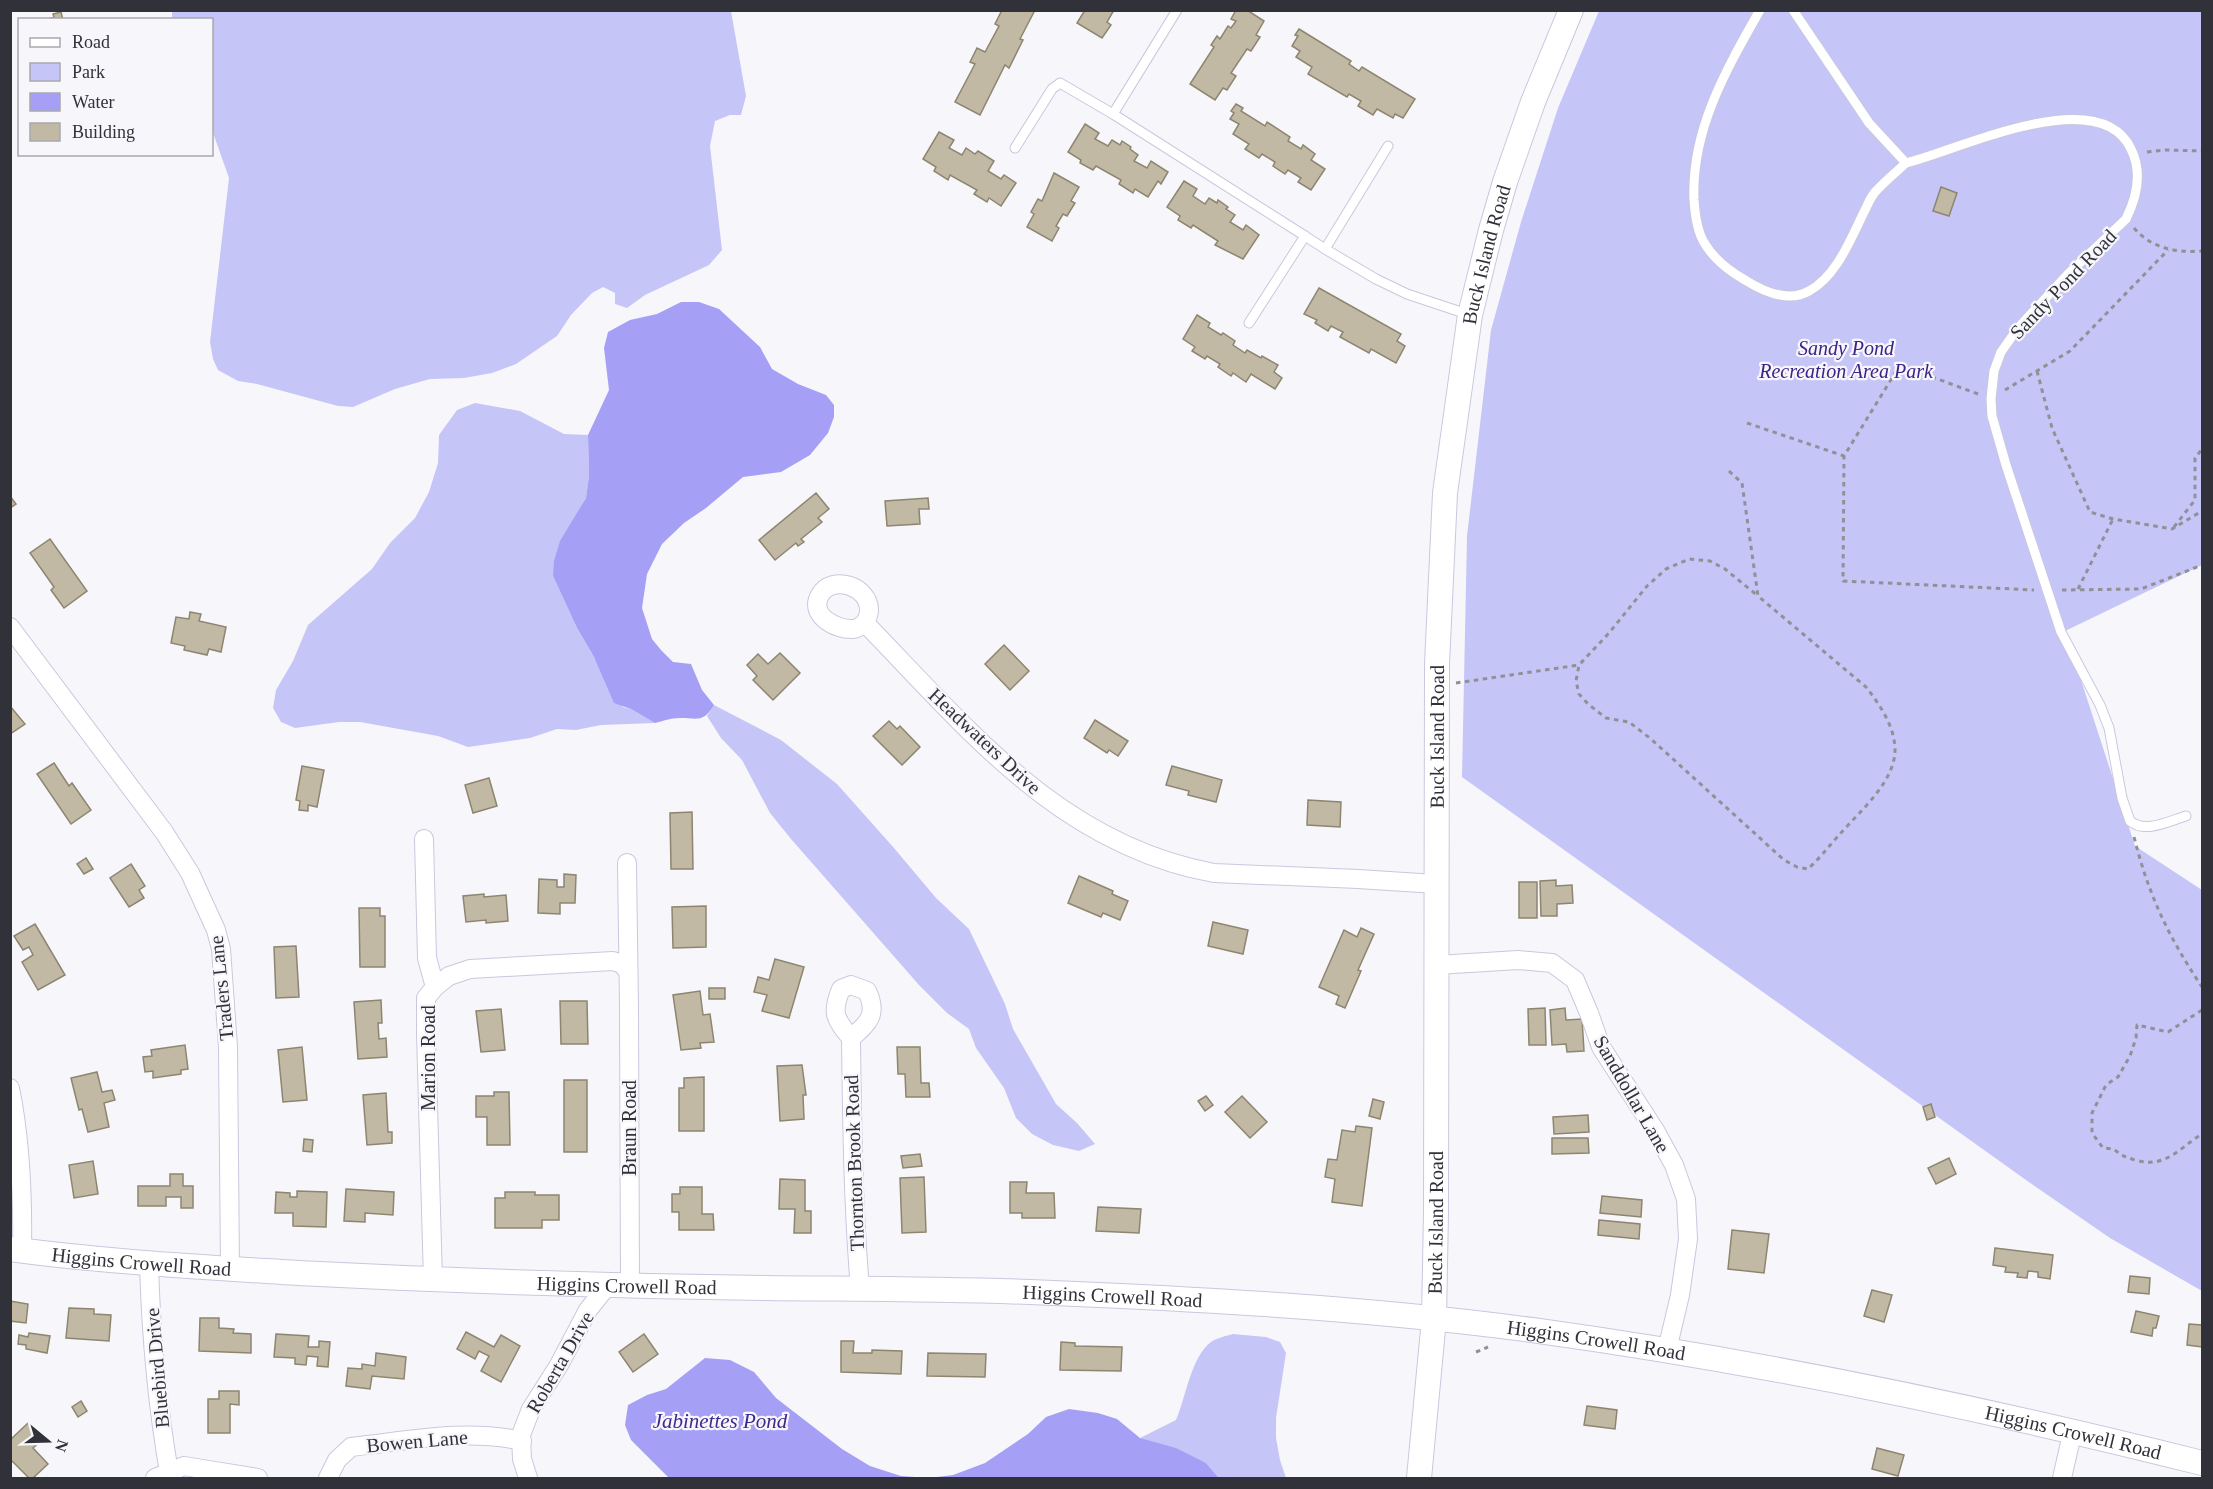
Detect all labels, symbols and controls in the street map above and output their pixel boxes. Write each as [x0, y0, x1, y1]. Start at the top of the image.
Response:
legend [18, 18, 213, 156]
text: Road [72, 32, 110, 52]
text: Park [72, 62, 105, 82]
text: Water [72, 92, 115, 112]
text: Building [72, 122, 135, 142]
street label: Buck Island Road [1458, 182, 1515, 326]
street label: Sandy Pond Road [2005, 225, 2121, 344]
park label: Sandy Pond Recreation Area Park [1758, 337, 1934, 382]
street label: Buck Island Road [1426, 665, 1448, 808]
street label: Headwaters Drive [924, 684, 1046, 799]
street label: Traders Lane [205, 934, 237, 1042]
street label: Marion Road [417, 1005, 439, 1111]
street label: Sanddollar Lane [1590, 1032, 1674, 1157]
street label: Thornton Brook Road [840, 1074, 868, 1252]
street label: Braun Road [618, 1080, 640, 1176]
street label: Buck Island Road [1423, 1151, 1447, 1295]
street label: Higgins Crowell Road [50, 1243, 232, 1280]
street label: Higgins Crowell Road [536, 1272, 717, 1298]
street label: Higgins Crowell Road [1022, 1281, 1203, 1311]
street label: Bluebird Drive [141, 1307, 173, 1429]
street label: Roberta Drive [522, 1307, 598, 1417]
street label: Higgins Crowell Road [1506, 1316, 1687, 1364]
street label: Higgins Crowell Road [1983, 1401, 2164, 1463]
water label: Jabinettes Pond [653, 1409, 788, 1433]
north arrow [18, 1411, 78, 1471]
street label: Bowen Lane [365, 1426, 469, 1456]
text: N [52, 1437, 72, 1454]

